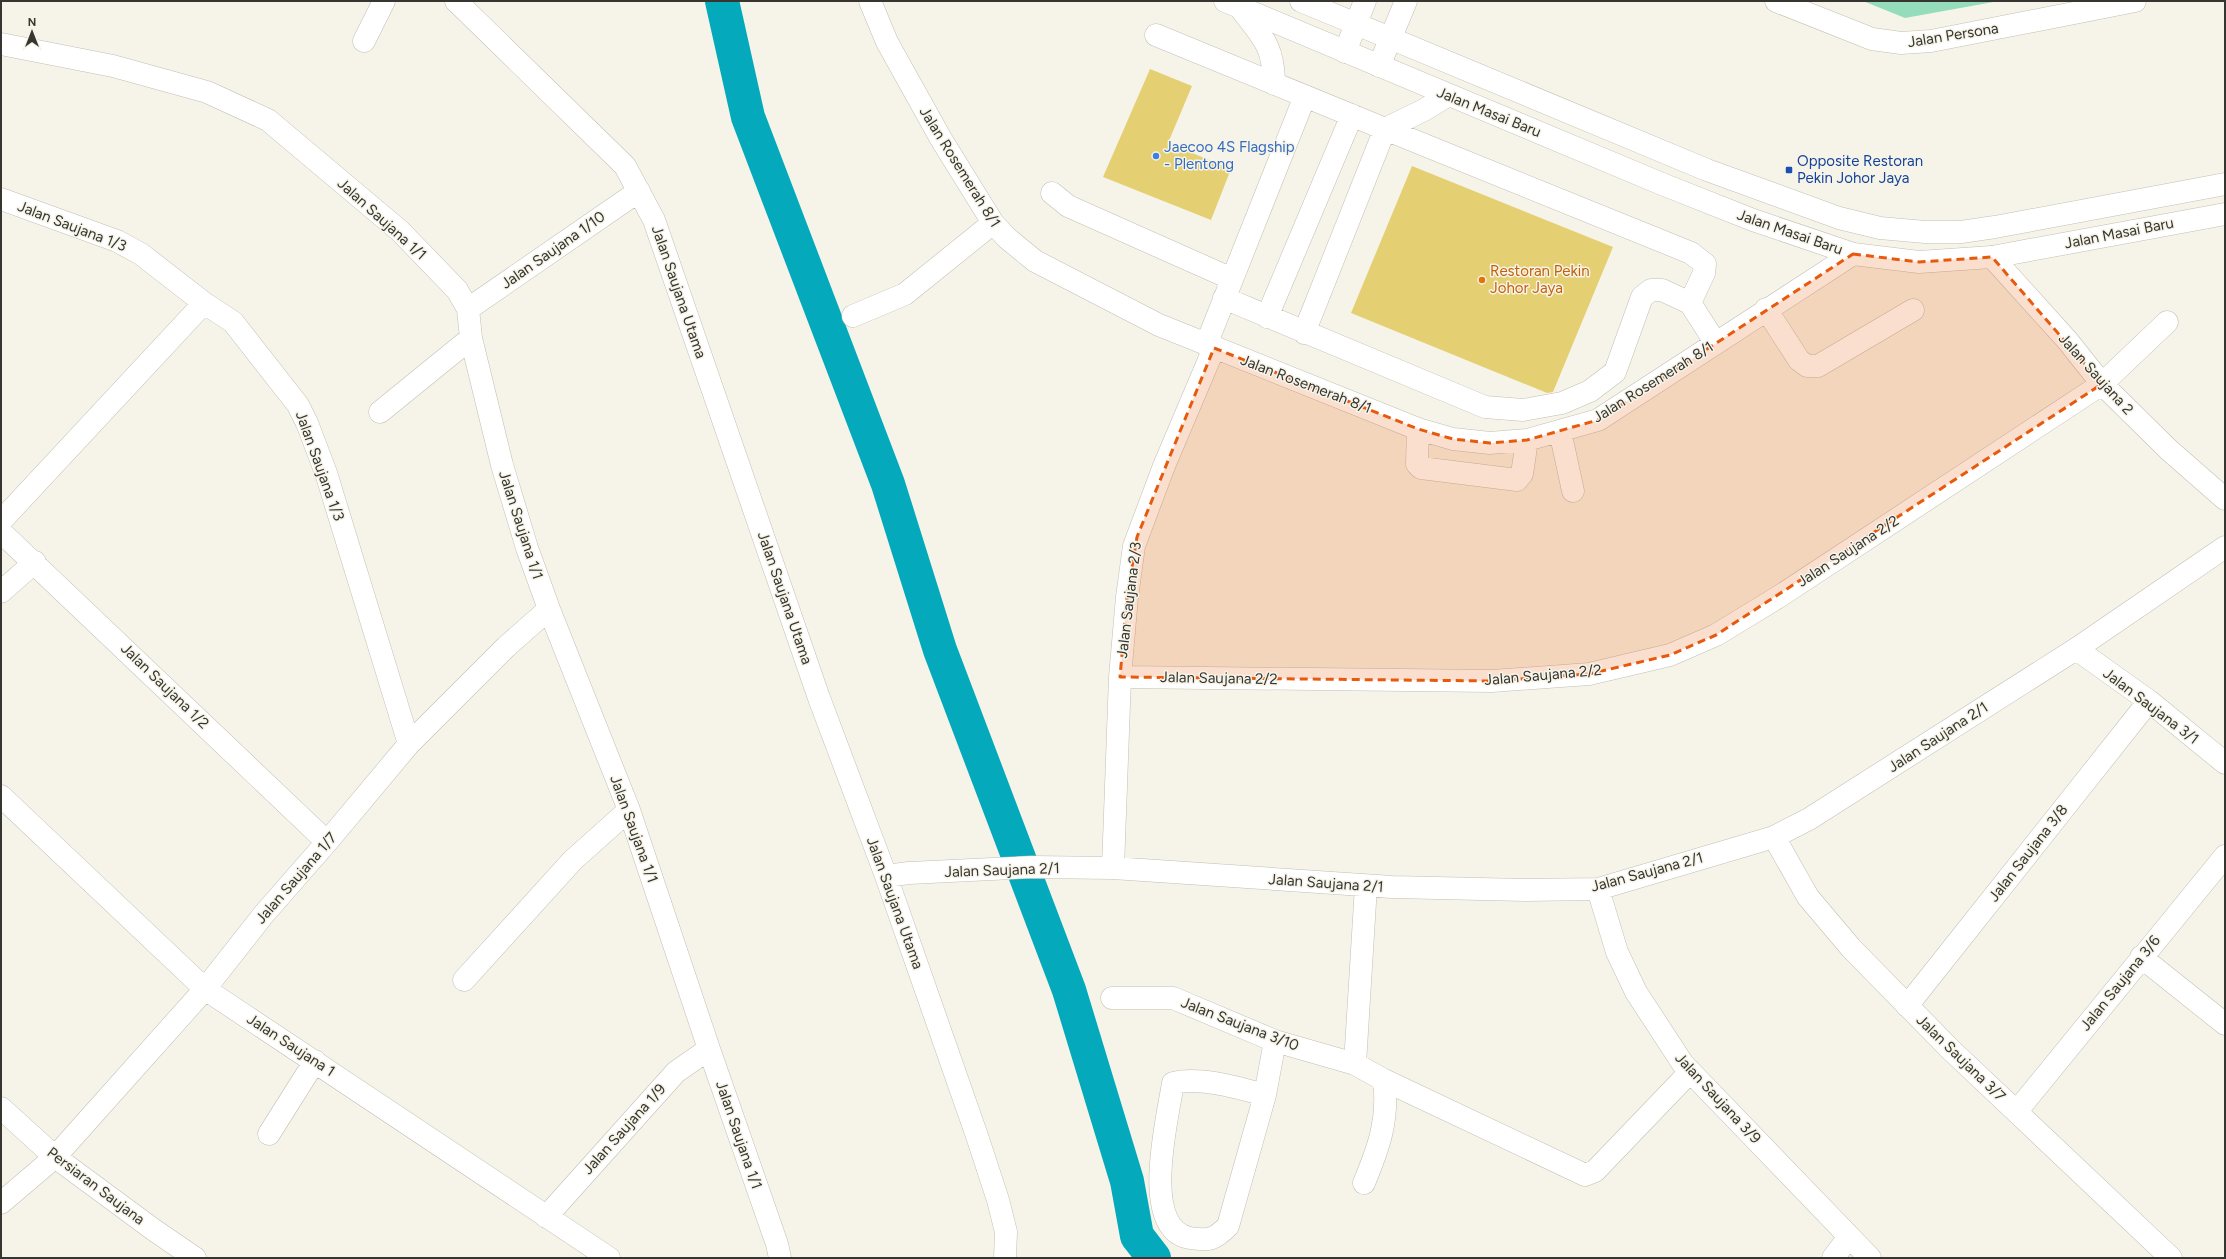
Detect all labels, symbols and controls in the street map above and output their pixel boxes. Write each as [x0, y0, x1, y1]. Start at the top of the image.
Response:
north arrow [12, 12, 52, 52]
text: N [28, 16, 36, 29]
street label: Jalan Persona [1906, 19, 2000, 51]
street label: Jalan Masai Baru [1434, 83, 1544, 141]
street label: Jalan Rosemerah 8/1 [916, 103, 1004, 231]
place label: Jaecoo 4S Flagship - Plentong [1164, 138, 1295, 173]
marker: Jaecoo 4S Flagship - Plentong [1151, 151, 1161, 161]
place label: Opposite Restoran Pekin Johor Jaya [1797, 152, 1923, 187]
marker: Opposite Restoran Pekin Johor Jaya [1784, 165, 1794, 175]
street label: Jalan Saujana 1/1 [334, 174, 430, 264]
street label: Jalan Saujana 1/3 [15, 197, 129, 255]
street label: Jalan Masai Baru [1735, 205, 1845, 259]
street label: Jalan Saujana 1/10 [498, 207, 608, 293]
street label: Jalan Masai Baru [2063, 214, 2175, 252]
street label: Jalan Saujana Utama [648, 223, 710, 361]
place label: Restoran Pekin Johor Jaya [1490, 262, 1590, 297]
marker: Restoran Pekin Johor Jaya [1477, 275, 1487, 285]
street label: Jalan Saujana 2 [2055, 330, 2137, 418]
street label: Jalan Rosemerah 8/1 [1589, 338, 1717, 426]
street label: Jalan Rosemerah 8/1 [1238, 351, 1374, 417]
street label: Jalan Saujana 1/3 [292, 409, 348, 523]
street label: Jalan Saujana 1/1 [495, 468, 547, 582]
street label: Jalan Saujana 2/2 [1794, 511, 1902, 591]
street label: Jalan Saujana Utama [754, 529, 816, 667]
street label: Jalan Saujana 2/3 [1113, 541, 1145, 659]
street label: Jalan Saujana 1/2 [117, 639, 213, 733]
street label: Jalan Saujana 2/2 [1484, 661, 1602, 689]
street label: Jalan Saujana 3/1 [2100, 664, 2202, 748]
street label: Jalan Saujana 2/2 [1160, 668, 1278, 688]
street label: Jalan Saujana 2/1 [1885, 698, 1991, 776]
street label: Jalan Saujana 1/1 [606, 773, 662, 885]
street label: Jalan Saujana 3/8 [1985, 801, 2071, 905]
street label: Jalan Saujana 1/7 [251, 829, 341, 927]
street label: Jalan Saujana Utama [863, 834, 927, 972]
street label: Jalan Saujana 2/1 [1589, 848, 1705, 896]
street label: Jalan Saujana 2/1 [944, 859, 1060, 881]
street label: Jalan Saujana 2/1 [1268, 870, 1384, 896]
street label: Jalan Saujana 3/6 [2076, 931, 2164, 1034]
street label: Jalan Saujana 3/10 [1178, 993, 1302, 1055]
street label: Jalan Saujana 1 [244, 1010, 338, 1080]
street label: Jalan Saujana 3/7 [1913, 1011, 2009, 1105]
street label: Jalan Saujana 3/9 [1671, 1049, 1765, 1147]
street label: Jalan Saujana 1/1 [712, 1079, 766, 1191]
street label: Jalan Saujana 1/9 [579, 1080, 669, 1178]
street label: Persiaran Saujana [44, 1143, 148, 1229]

